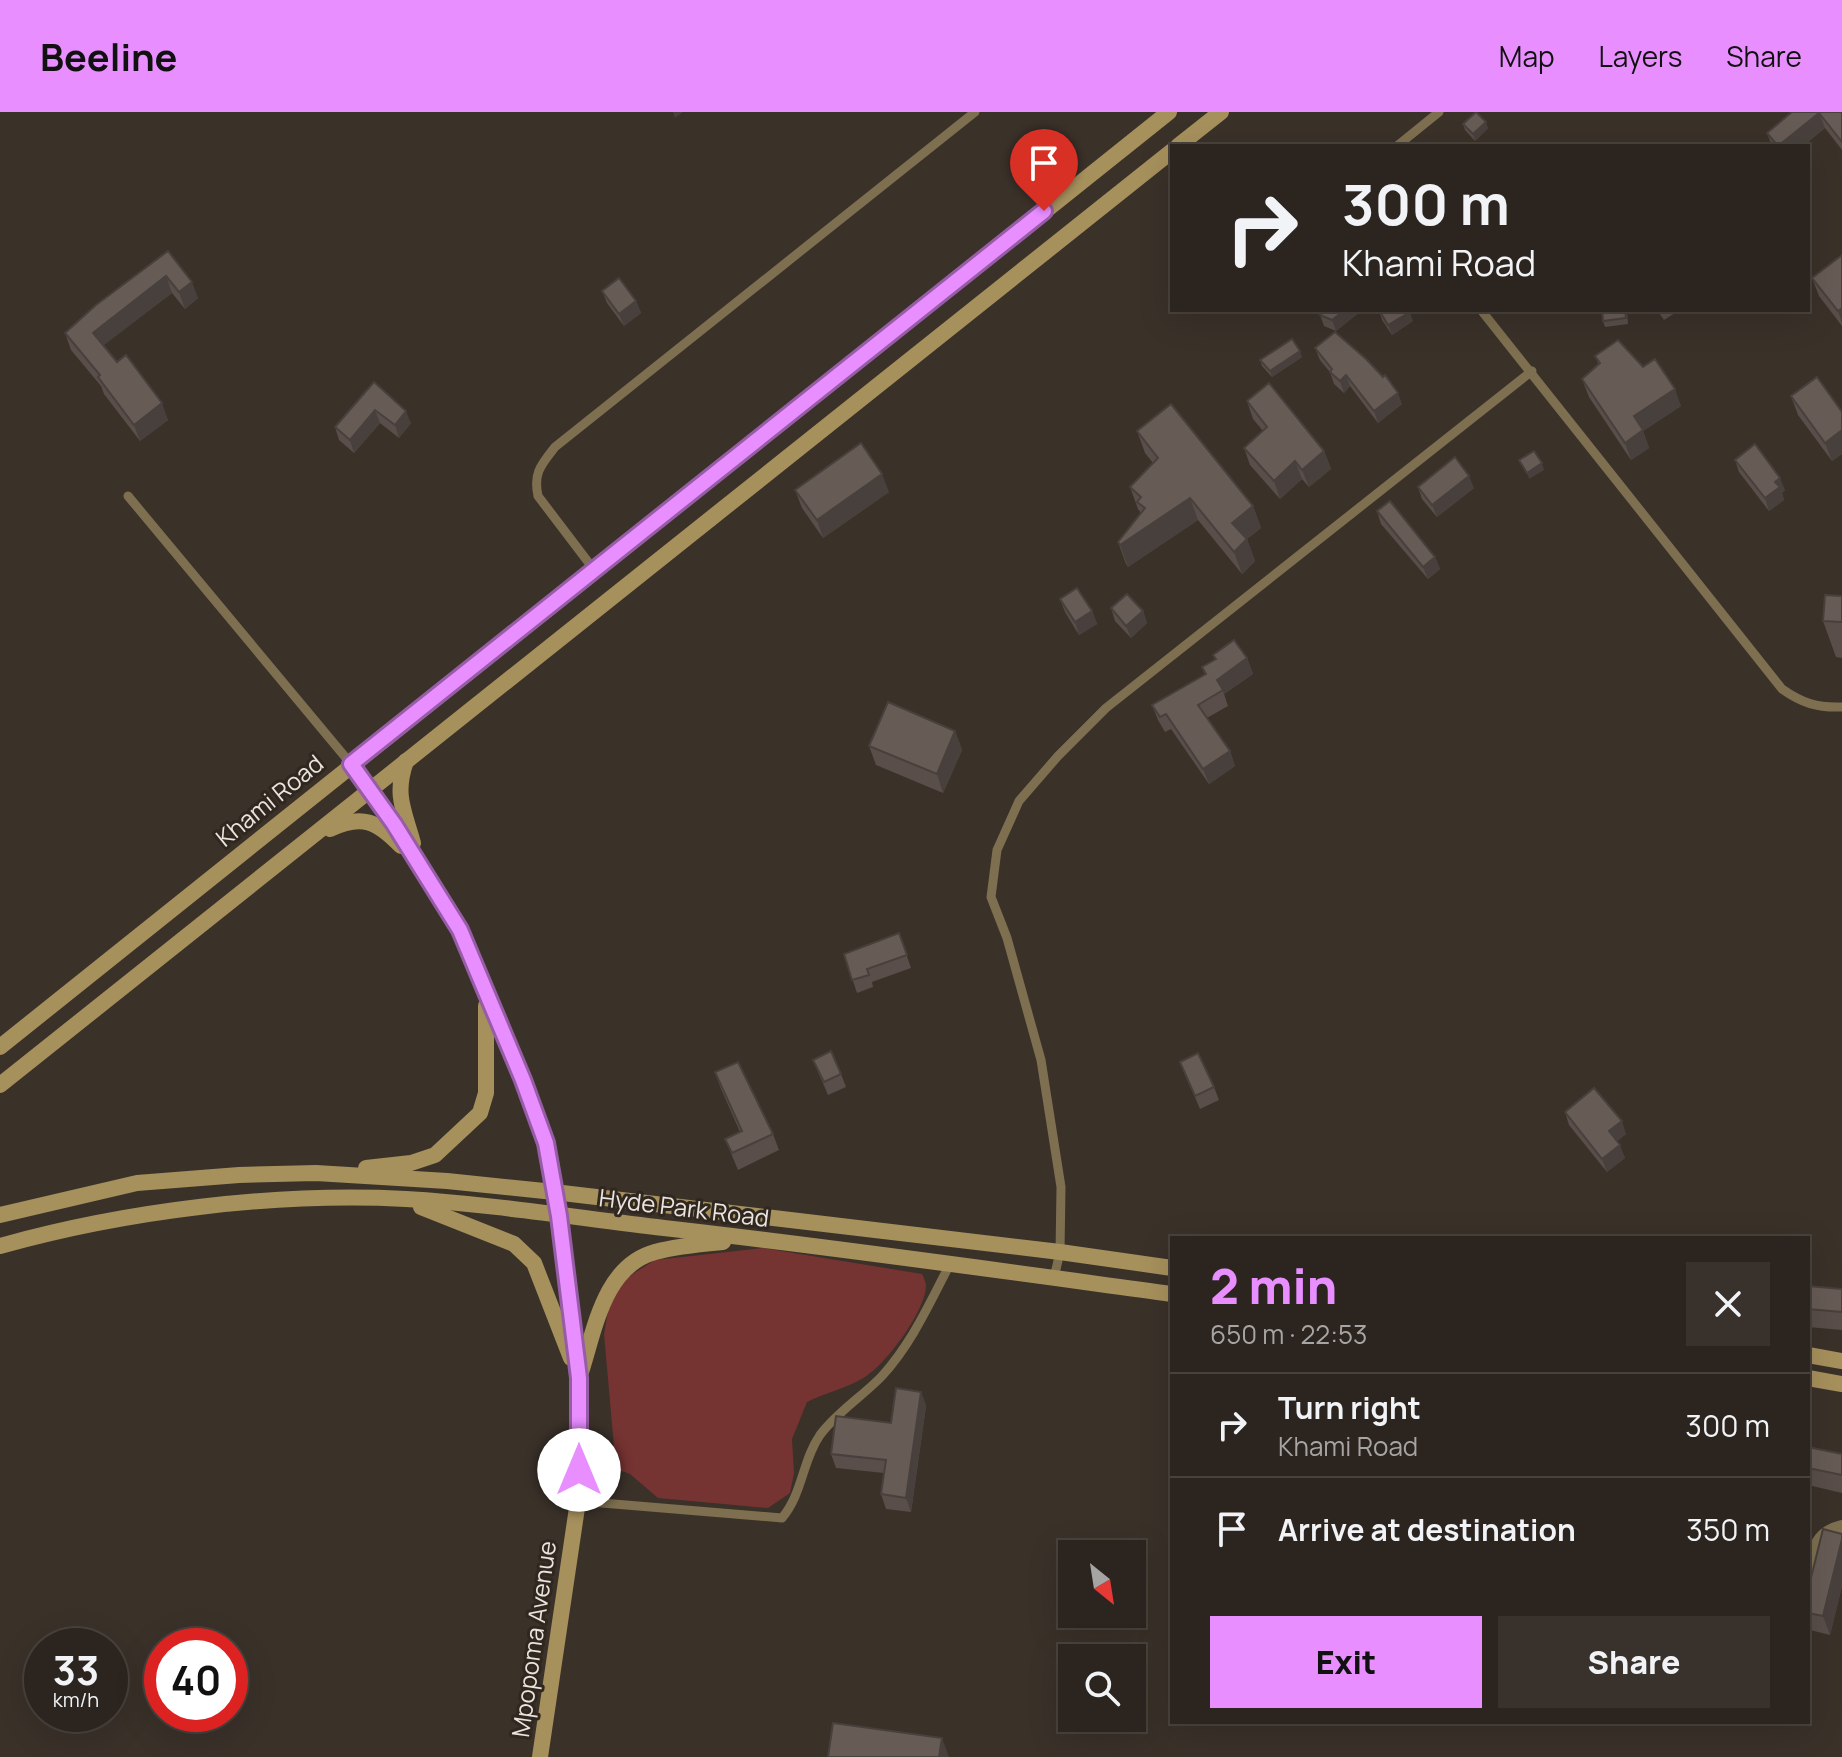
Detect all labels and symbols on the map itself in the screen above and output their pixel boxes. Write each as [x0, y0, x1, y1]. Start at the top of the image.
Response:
pin [1010, 129, 1078, 211]
street label: Khami Road [208, 746, 330, 854]
street label: Hyde Park Road [597, 1180, 771, 1234]
position arrow [537, 1428, 621, 1512]
street label: Mpopoma Avenue [503, 1539, 563, 1739]
north arrow [1058, 1540, 1146, 1628]
speed limit sign: 40 [144, 1628, 248, 1732]

